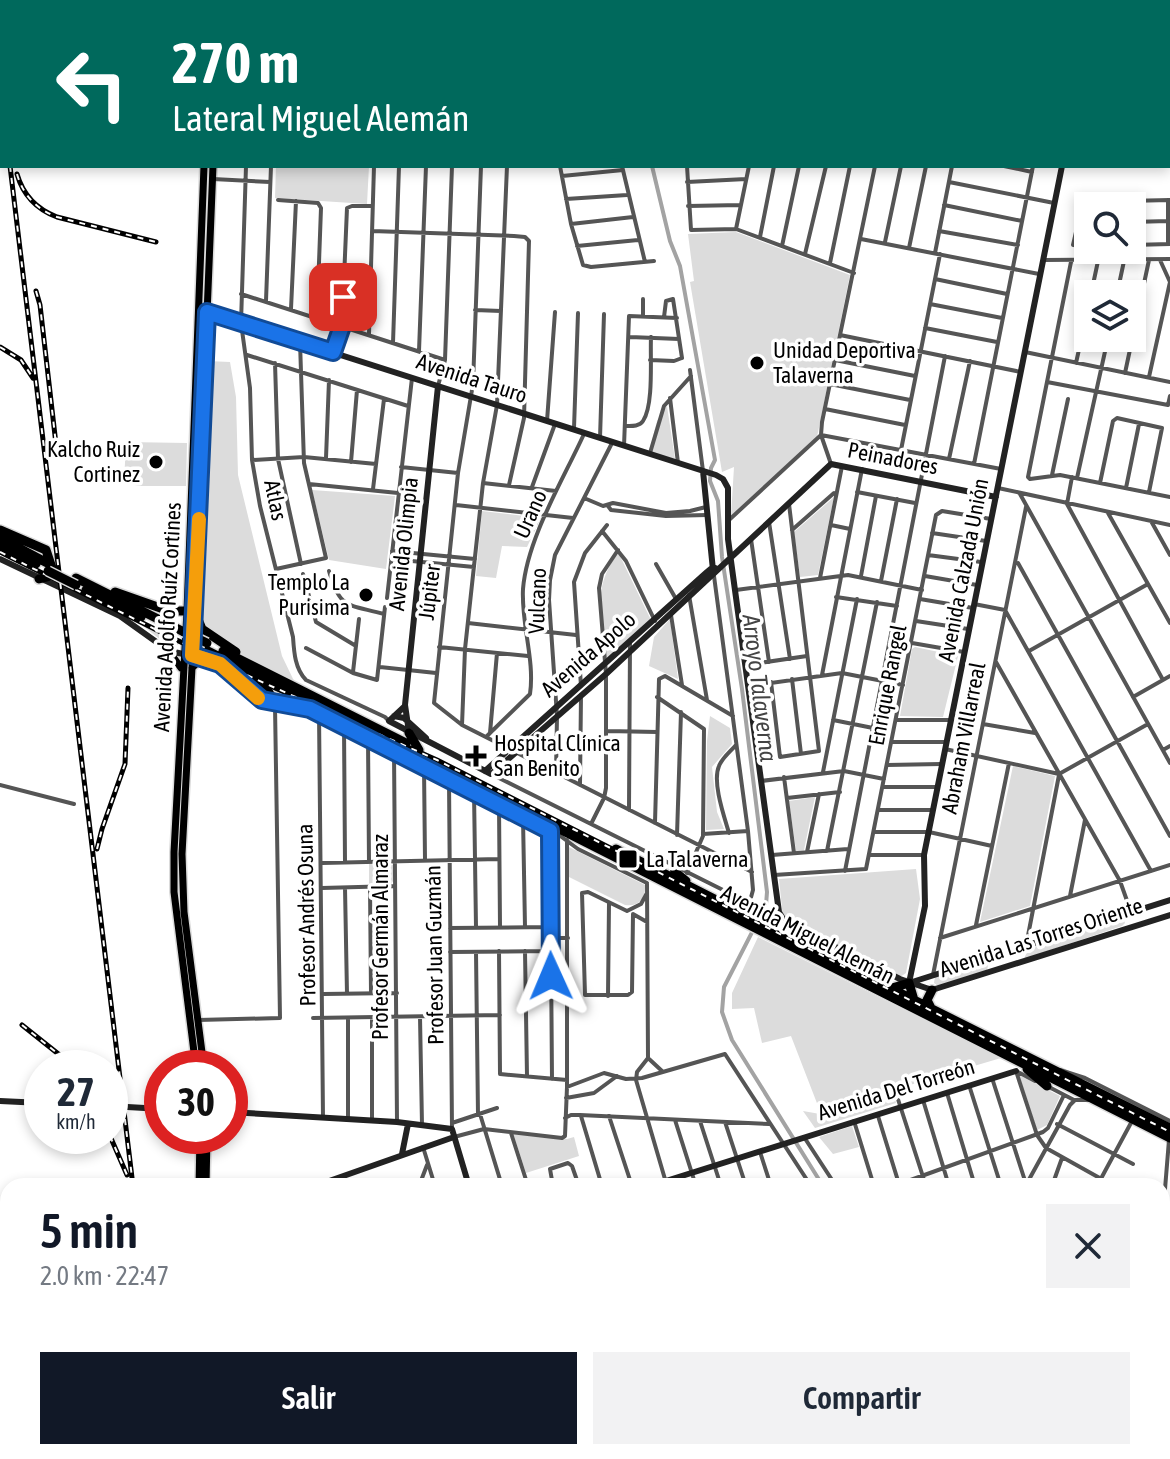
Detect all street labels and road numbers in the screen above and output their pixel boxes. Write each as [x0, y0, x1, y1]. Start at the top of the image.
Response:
street label: Avenida Tauro [413, 348, 531, 408]
street label: Peinadores [846, 437, 941, 480]
street label: Avenida Olimpia [383, 476, 423, 612]
street label: Avenida Calzada Unión [932, 476, 994, 664]
street label: Atlas [259, 477, 293, 523]
street label: Urano [508, 486, 552, 542]
street label: Avenida Adolfo Ruíz Cortines [148, 501, 186, 732]
street label: Júpiter [413, 562, 445, 621]
street label: Vulcano [523, 568, 551, 634]
street label: Avenida Apolo [536, 606, 640, 702]
street label: Enrique Rangel [863, 622, 911, 748]
street label: Abraham Villarreal [936, 660, 990, 816]
street label: Profesor Andrés Osuna [291, 824, 321, 1006]
street label: Profesor Germán Almaraz [367, 834, 393, 1040]
street label: Profesor Juan Guzmán [419, 865, 449, 1045]
street label: Avenida Miguel Alemán [717, 879, 899, 989]
street label: Avenida Las Torres Oriente [936, 892, 1146, 982]
street label: Avenida Del Torreón [814, 1053, 978, 1125]

